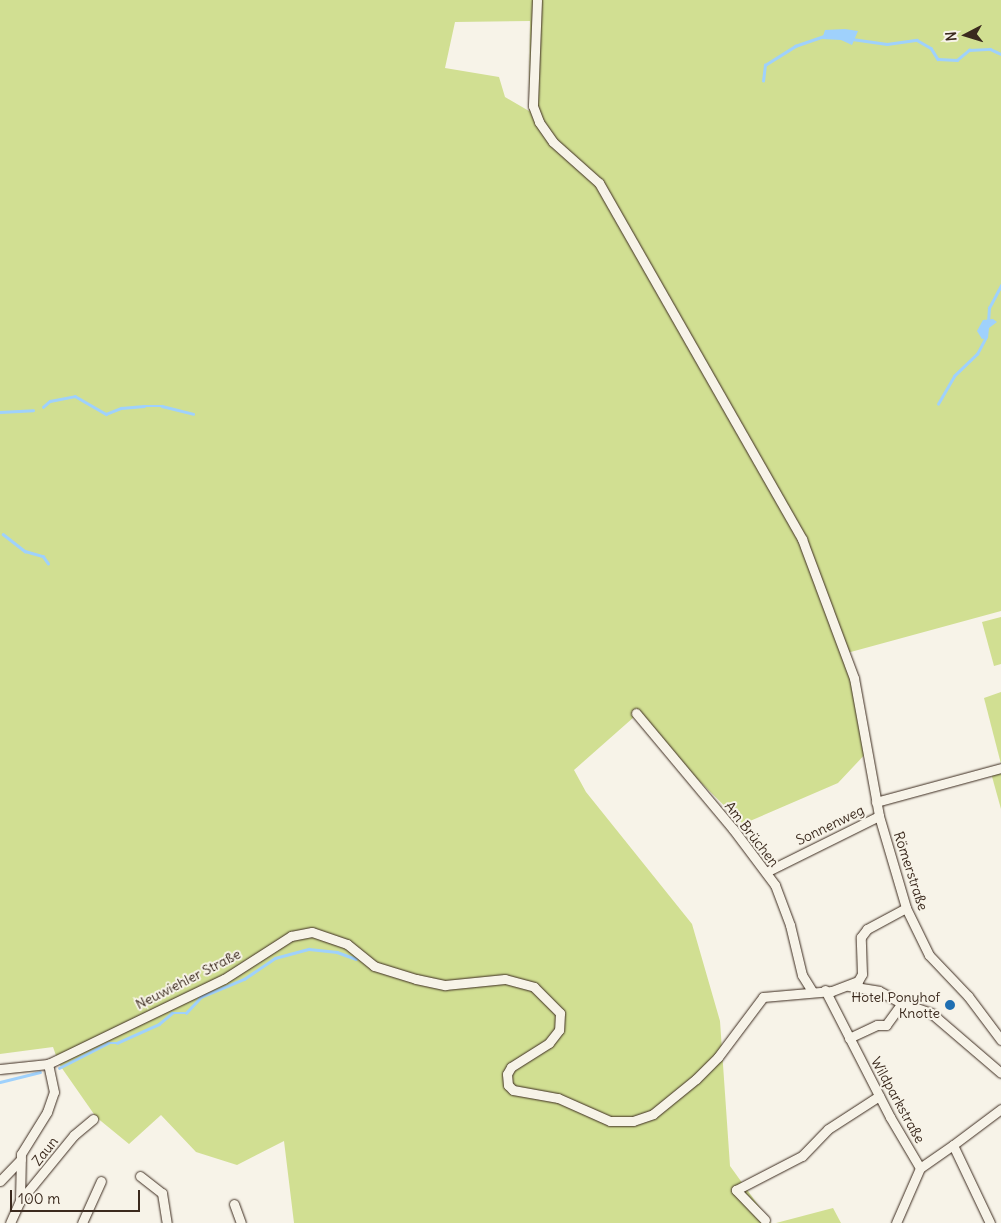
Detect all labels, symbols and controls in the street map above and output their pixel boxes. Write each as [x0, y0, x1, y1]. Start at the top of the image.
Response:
north arrow [941, 10, 991, 60]
text: N [942, 31, 960, 42]
street label: Am Brüchen [721, 798, 783, 870]
street label: Sonnenweg [793, 801, 867, 849]
street label: Römerstraße [890, 829, 932, 913]
street label: Neuwiehler Straße [133, 945, 243, 1013]
place label: Hotel Ponyhof Knotte [851, 989, 940, 1022]
marker: Hotel Ponyhof Knotte [944, 999, 956, 1011]
street label: Wildparkstraße [867, 1054, 929, 1146]
street label: Zaun [29, 1133, 61, 1169]
scale bar [12, 1180, 142, 1212]
text: 100 m [18, 1189, 60, 1208]

